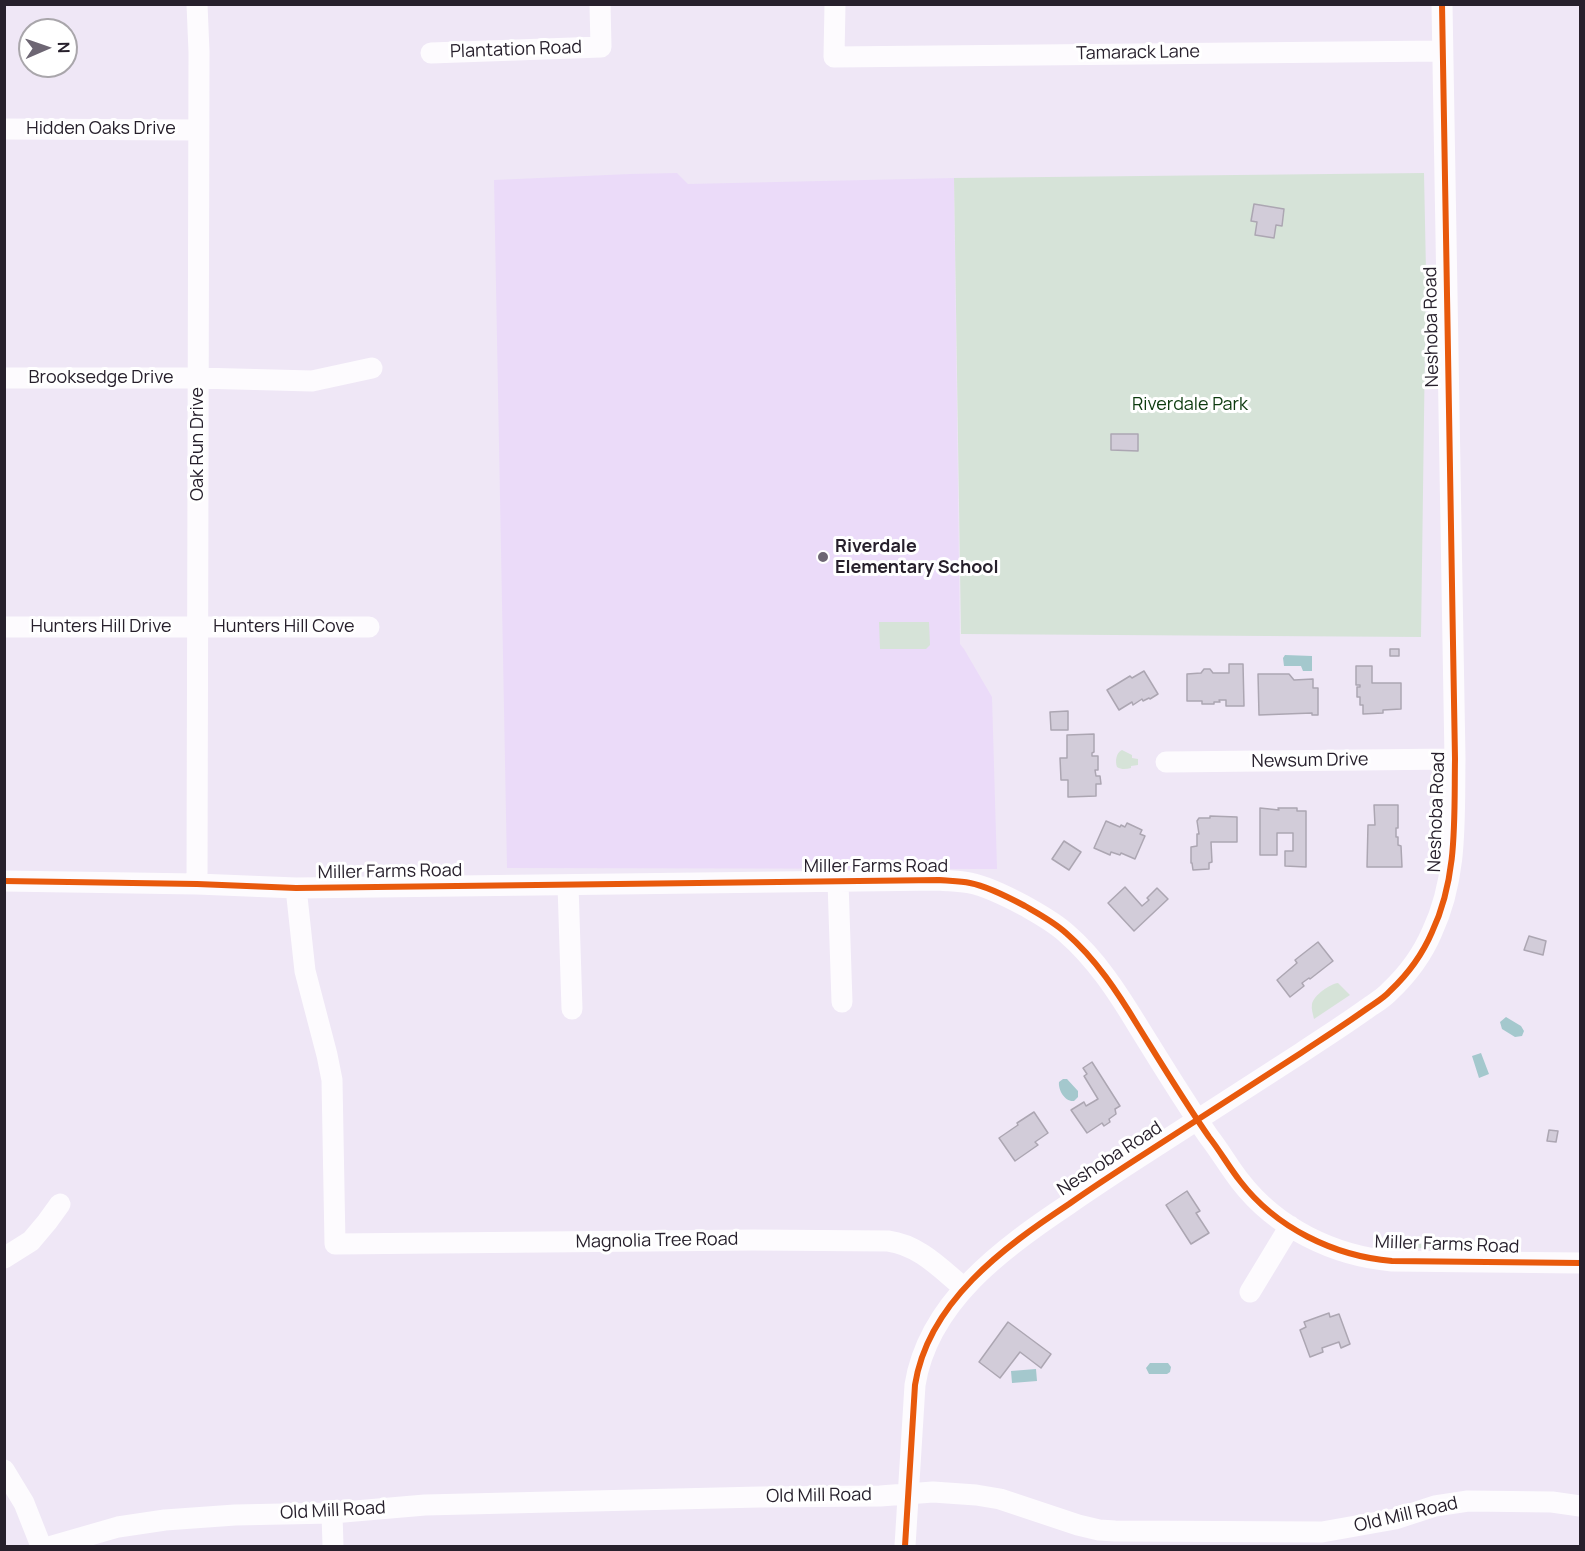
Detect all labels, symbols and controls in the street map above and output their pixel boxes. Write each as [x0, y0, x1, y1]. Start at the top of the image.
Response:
north arrow [18, 18, 78, 78]
street label: Plantation Road [450, 37, 582, 63]
text: N [53, 41, 75, 54]
street label: Tamarack Lane [1076, 41, 1200, 65]
street label: Hidden Oaks Drive [26, 118, 176, 140]
street label: Neshoba Road [1420, 267, 1444, 387]
street label: Brooksedge Drive [29, 367, 173, 389]
street label: Oak Run Drive [187, 387, 209, 501]
park label: Riverdale Park [1132, 394, 1248, 416]
place label: Riverdale Elementary School [835, 536, 998, 578]
marker: Riverdale Elementary School [816, 550, 830, 564]
street label: Hunters Hill Drive [31, 616, 171, 638]
street label: Hunters Hill Cove [213, 616, 355, 638]
street label: Newsum Drive [1251, 749, 1369, 773]
street label: Neshoba Road [1424, 751, 1450, 873]
street label: Miller Farms Road [804, 856, 948, 878]
street label: Miller Farms Road [318, 860, 462, 884]
street label: Neshoba Road [1054, 1117, 1166, 1201]
street label: Magnolia Tree Road [576, 1229, 738, 1253]
street label: Miller Farms Road [1374, 1232, 1520, 1258]
street label: Old Mill Road [766, 1484, 872, 1508]
street label: Old Mill Road [1352, 1493, 1460, 1537]
street label: Old Mill Road [280, 1497, 386, 1525]

